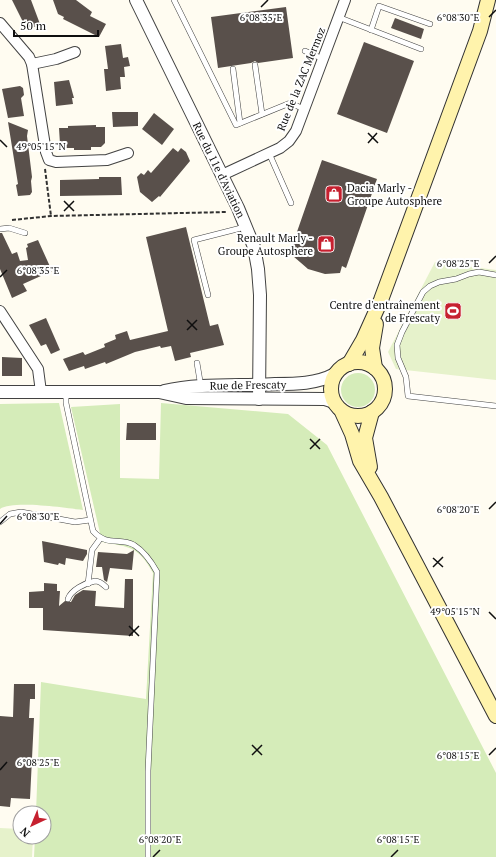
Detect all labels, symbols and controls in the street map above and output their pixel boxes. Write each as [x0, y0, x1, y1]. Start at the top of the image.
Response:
text: 6°08'35"E [240, 11, 283, 24]
text: 6°08'30"E [437, 11, 480, 24]
scale bar [14, 12, 98, 38]
text: 50 m [20, 18, 47, 33]
street label: Rue de la ZAC Mermoz [274, 25, 328, 133]
street label: Rue du 11e d'Aviation [190, 120, 248, 221]
text: 49°05'15"N [16, 140, 66, 153]
place label: Dacia Marly - Groupe Autosphere [347, 181, 443, 208]
shop icon: Dacia Marly - Groupe Autosphere [324, 184, 344, 204]
place label: Renault Marly - Groupe Autosphere [218, 231, 313, 258]
shop icon: Renault Marly - Groupe Autosphere [316, 234, 336, 254]
text: 6°08'25"E [437, 257, 480, 270]
text: 6°08'35"E [17, 264, 60, 277]
place label: Centre d'entraînement de Frescaty [330, 298, 440, 325]
sports icon: Centre d'entraînement de Frescaty [443, 301, 463, 321]
street label: Rue de Frescaty [210, 377, 287, 393]
text: 6°08'20"E [437, 503, 480, 516]
text: 6°08'30"E [17, 510, 60, 523]
text: 49°05'15"N [430, 605, 480, 618]
text: 6°08'15"E [437, 749, 480, 762]
text: 6°08'25"E [17, 756, 60, 769]
north arrow [12, 805, 52, 845]
text: N [17, 824, 33, 840]
text: 6°08'20"E [139, 833, 182, 846]
text: 6°08'15"E [377, 833, 420, 846]

